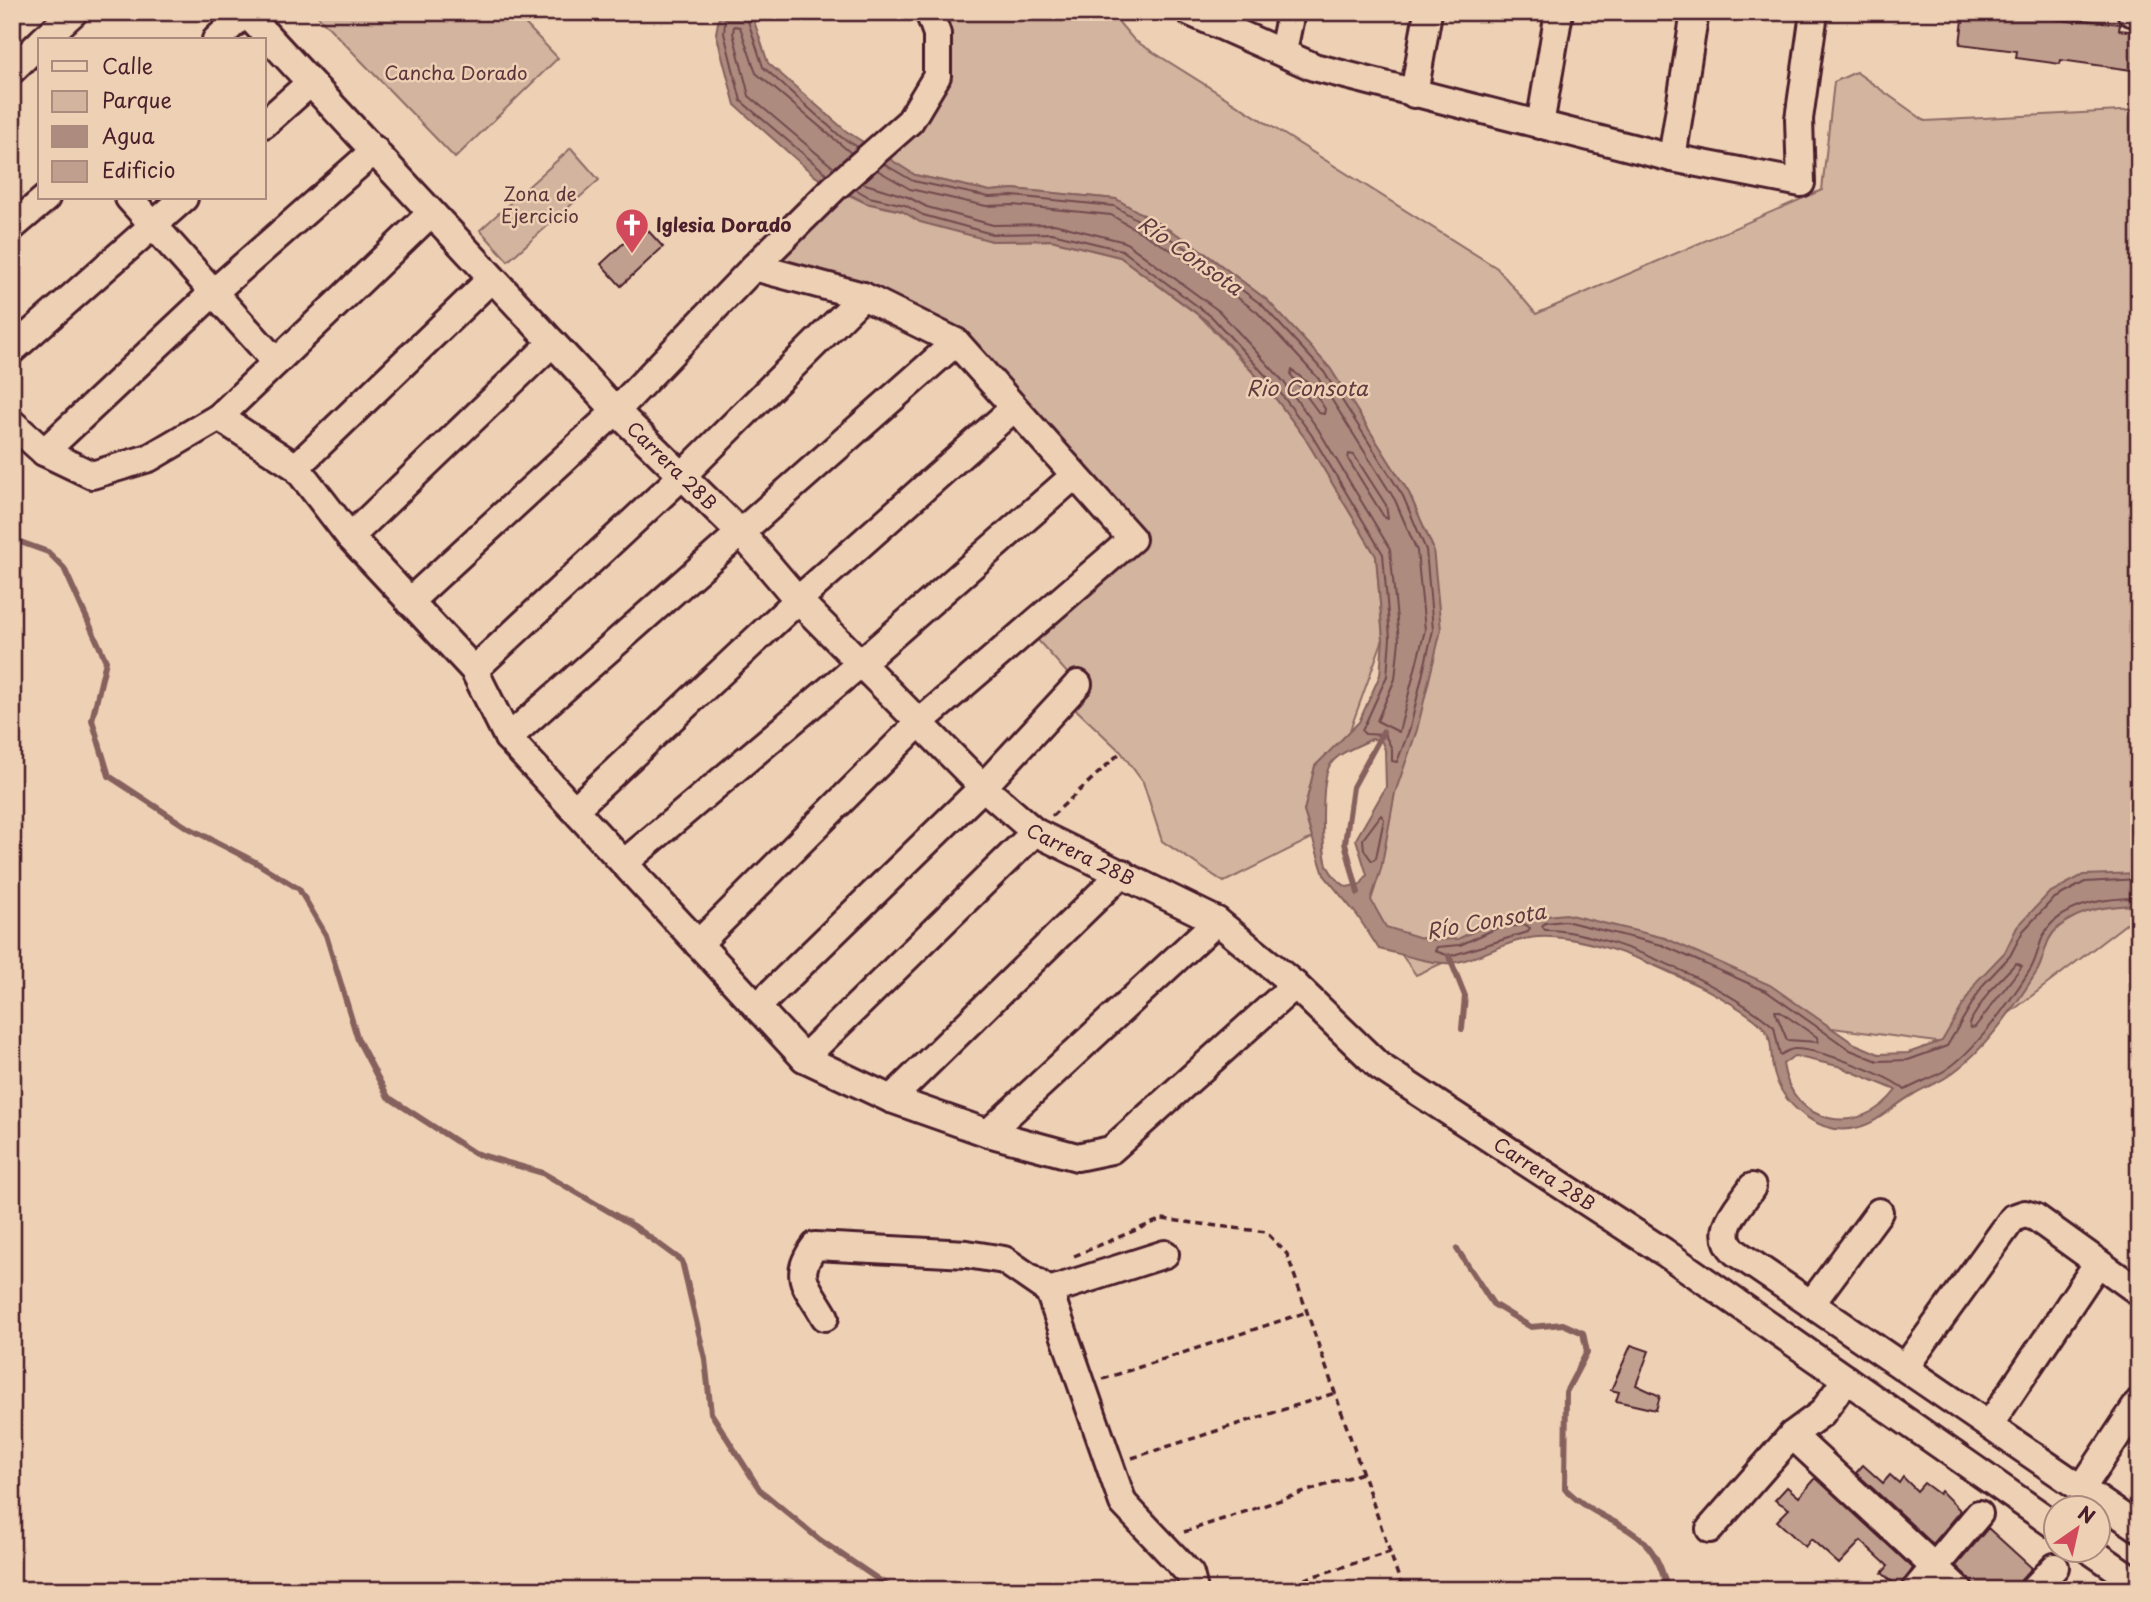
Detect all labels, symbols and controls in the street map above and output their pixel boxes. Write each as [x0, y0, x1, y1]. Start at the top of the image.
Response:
legend [38, 38, 266, 200]
text: Calle [102, 49, 153, 81]
park label: Cancha Dorado [384, 58, 528, 86]
text: Parque [102, 83, 172, 115]
text: Agua [102, 119, 155, 151]
text: Edificio [102, 153, 175, 185]
park label: Zona de Ejercicio [501, 179, 579, 229]
church icon: Iglesia Dorado [613, 206, 651, 255]
water label: Río Consota [1132, 207, 1251, 303]
place label: Iglesia Dorado [656, 210, 792, 238]
water label: Rio Consota [1246, 371, 1369, 403]
street label: Carrera 28B [621, 414, 724, 516]
street label: Carrera 28B [1021, 816, 1140, 892]
water label: Río Consota [1423, 894, 1549, 946]
street label: Carrera 28B [1488, 1129, 1602, 1217]
north arrow [2042, 1494, 2112, 1564]
text: N [2073, 1498, 2101, 1530]

